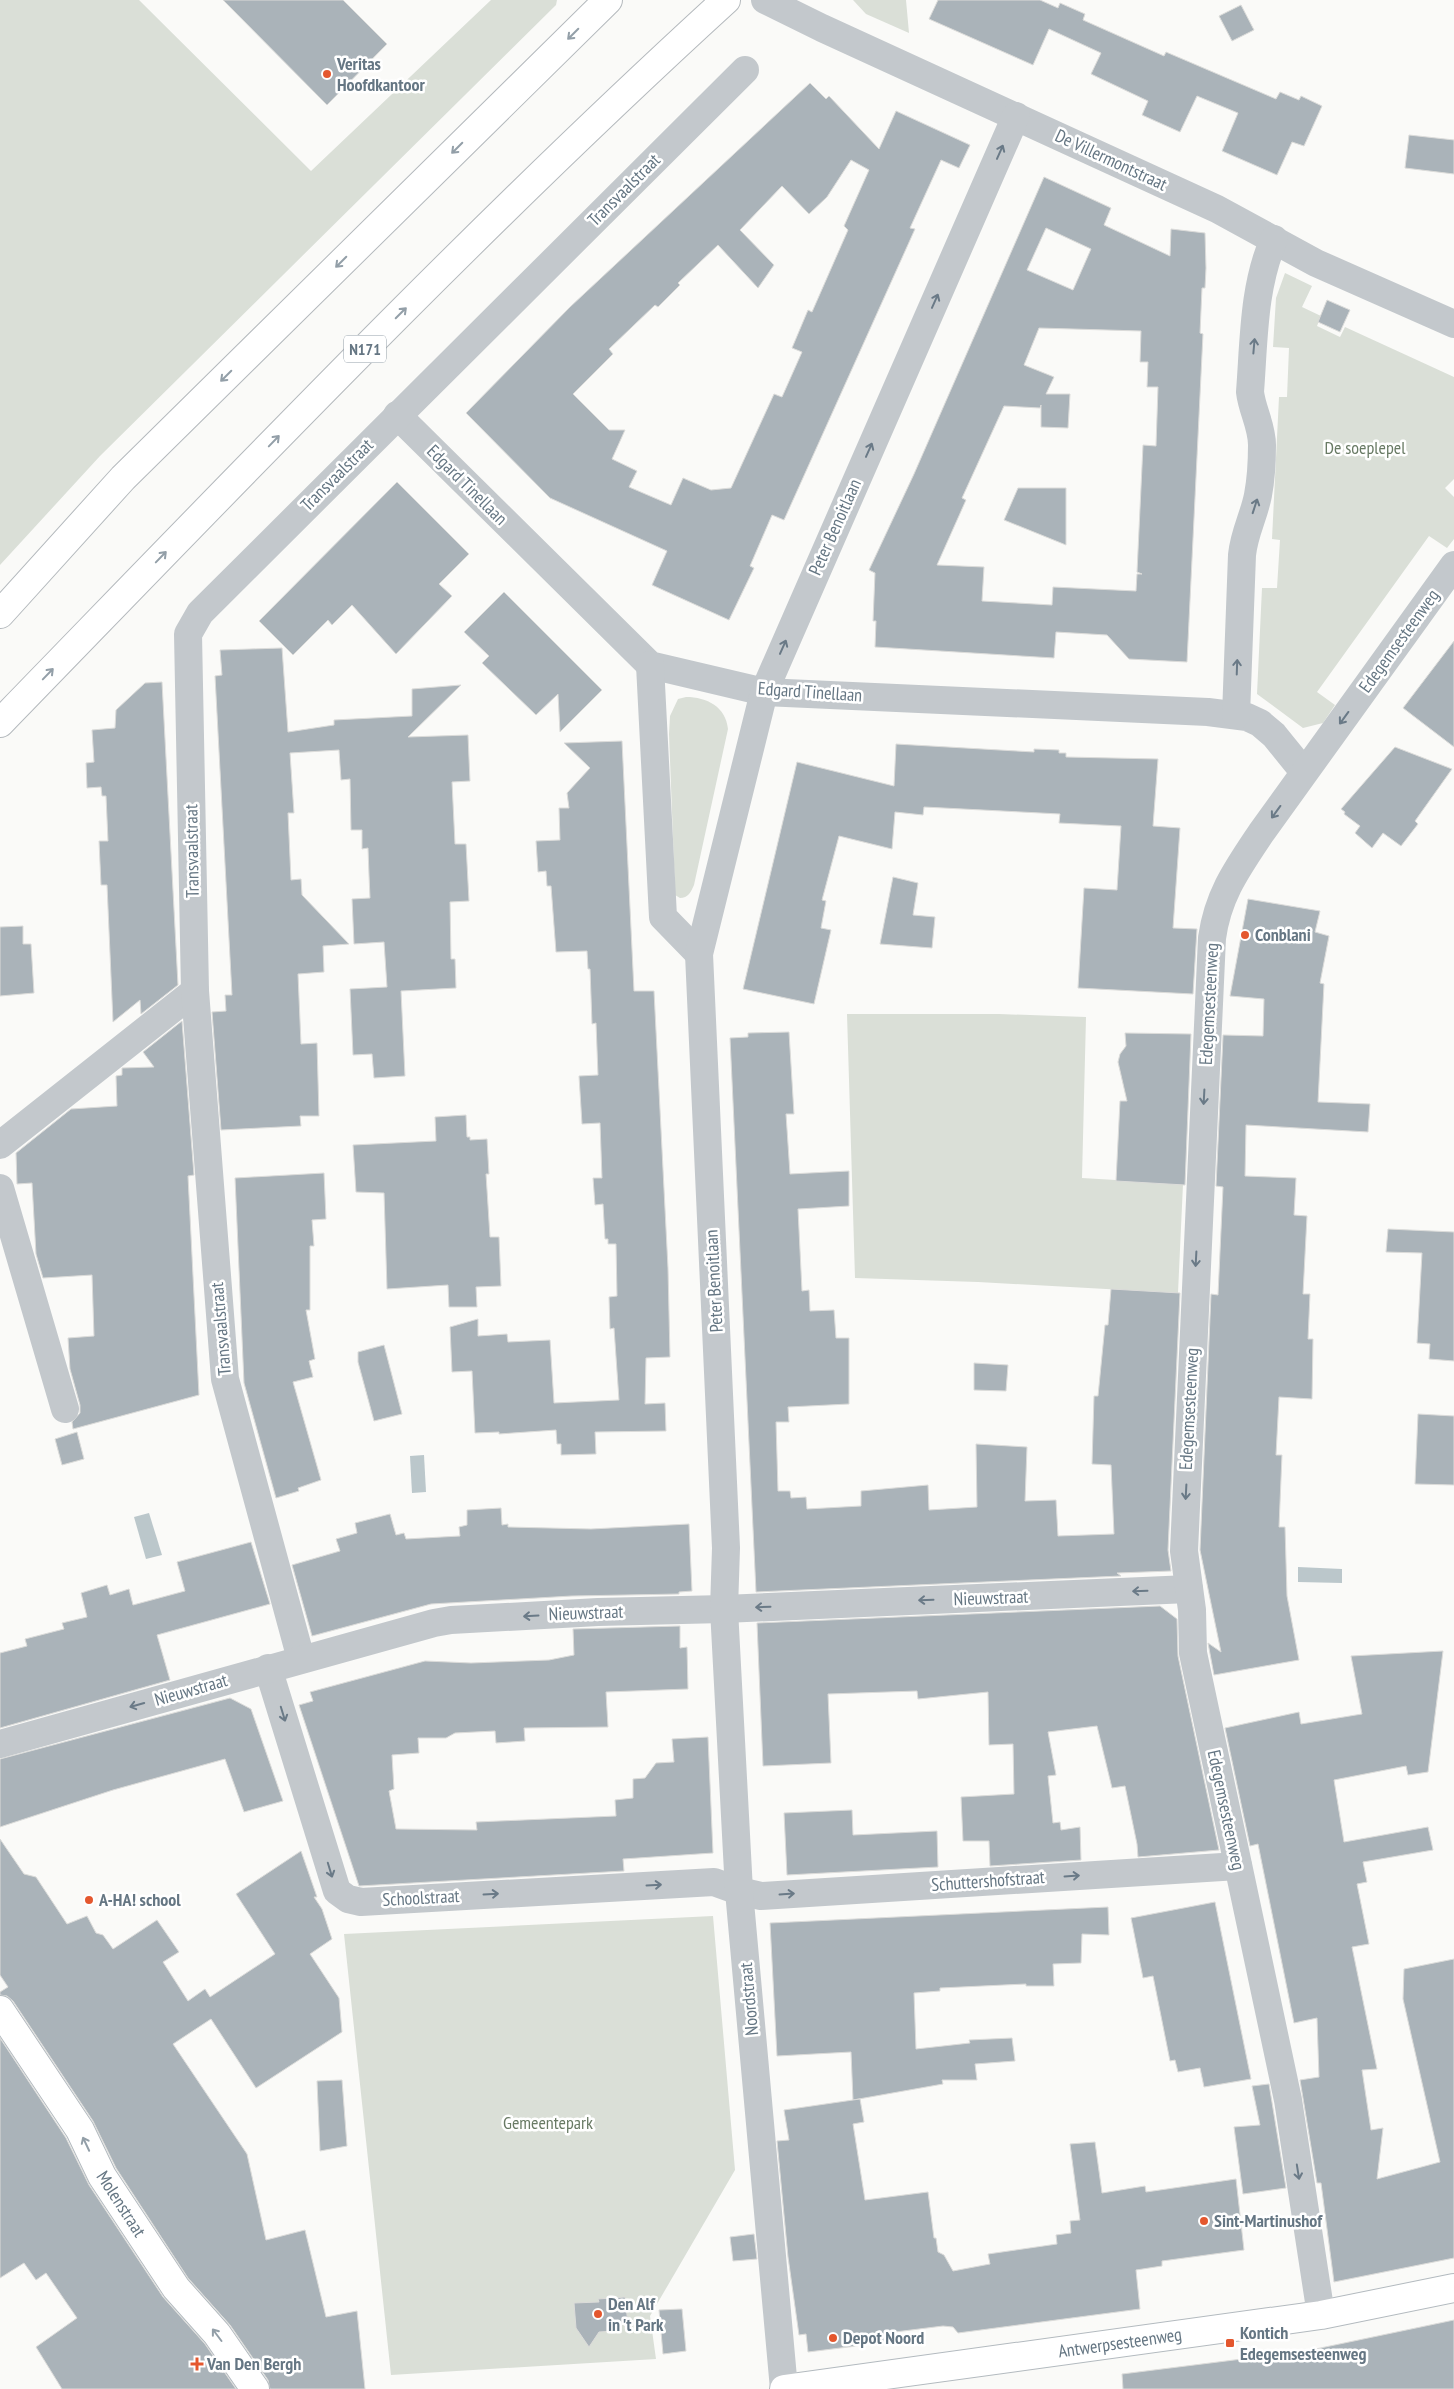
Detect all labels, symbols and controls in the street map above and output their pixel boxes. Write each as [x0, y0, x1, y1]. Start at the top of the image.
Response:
one-way arrow [567, 28, 579, 40]
place label: Veritas Hoofdkantoor [336, 52, 425, 96]
marker: Veritas Hoofdkantoor [321, 68, 333, 80]
street label: De Villermontstraat [1052, 124, 1171, 196]
one-way arrow [451, 142, 463, 154]
one-way arrow [995, 145, 1005, 160]
street label: Transvaalstraat [582, 148, 665, 231]
one-way arrow [335, 256, 348, 268]
one-way arrow [930, 294, 940, 309]
one-way arrow [395, 307, 407, 319]
road number: N171 [344, 336, 386, 362]
one-way arrow [1249, 339, 1258, 355]
one-way arrow [219, 370, 232, 382]
street label: Transvaalstraat [295, 433, 378, 516]
one-way arrow [268, 435, 280, 447]
park label: De soeplepel [1325, 436, 1406, 459]
street label: Edgard Tinellaan [422, 440, 512, 530]
one-way arrow [865, 443, 875, 458]
street label: Peter Benoitlaan [803, 475, 866, 579]
one-way arrow [1250, 499, 1260, 515]
one-way arrow [155, 551, 167, 564]
street label: Edegemsesteenweg [1353, 584, 1444, 697]
one-way arrow [779, 640, 789, 655]
one-way arrow [1233, 659, 1242, 675]
one-way arrow [42, 668, 54, 680]
street label: Edgard Tinellaan [757, 676, 863, 707]
one-way arrow [1338, 711, 1349, 724]
street label: Transvaalstraat [179, 804, 204, 898]
one-way arrow [1271, 805, 1281, 819]
place label: Conblani [1255, 923, 1311, 946]
marker: Conblani [1239, 929, 1251, 941]
street label: Edegemsesteenweg [1194, 942, 1223, 1066]
one-way arrow [1200, 1089, 1209, 1105]
street label: Peter Benoitlaan [699, 1229, 728, 1333]
one-way arrow [1192, 1251, 1201, 1267]
street label: Transvaalstraat [205, 1281, 236, 1377]
street label: Edegemsesteenweg [1174, 1347, 1203, 1471]
one-way arrow [1181, 1483, 1190, 1499]
street label: Nieuwstraat [953, 1585, 1029, 1610]
one-way arrow [1133, 1587, 1149, 1596]
one-way arrow [918, 1596, 934, 1605]
street label: Nieuwstraat [548, 1600, 624, 1625]
one-way arrow [756, 1603, 772, 1612]
one-way arrow [523, 1611, 539, 1620]
street label: Nieuwstraat [152, 1668, 230, 1711]
one-way arrow [129, 1701, 145, 1711]
one-way arrow [278, 1706, 288, 1722]
street label: Edegemsesteenweg [1203, 1748, 1250, 1872]
one-way arrow [326, 1862, 336, 1878]
street label: Schuttershofstraat [931, 1865, 1045, 1896]
one-way arrow [1063, 1872, 1079, 1881]
one-way arrow [645, 1881, 661, 1890]
street label: Schoolstraat [382, 1884, 460, 1911]
place label: A-HA! school [98, 1888, 181, 1911]
one-way arrow [483, 1890, 499, 1899]
one-way arrow [779, 1890, 795, 1899]
marker: A-HA! school [83, 1894, 95, 1906]
street label: Noordstraat [734, 1961, 763, 2037]
park label: Gemeentepark [503, 2111, 593, 2134]
one-way arrow [81, 2137, 91, 2152]
one-way arrow [1293, 2164, 1303, 2180]
street label: Molenstraat [92, 2166, 151, 2241]
place label: Sint-Martinushof [1214, 2209, 1323, 2232]
marker: Sint-Martinushof [1198, 2215, 1210, 2227]
place label: Den Alf in 't Park [608, 2292, 664, 2336]
marker: Den Alf in 't Park [592, 2308, 604, 2320]
place label: Kontich Edegemsesteenweg [1240, 2321, 1366, 2365]
street label: Antwerpsesteenweg [1057, 2322, 1183, 2363]
place label: Depot Noord [843, 2326, 924, 2349]
one-way arrow [212, 2328, 223, 2341]
marker: Depot Noord [827, 2332, 839, 2344]
marker: Kontich Edegemsesteenweg [1224, 2337, 1236, 2349]
place label: Van Den Bergh [206, 2352, 301, 2375]
marker: Van Den Bergh [191, 2358, 203, 2370]

